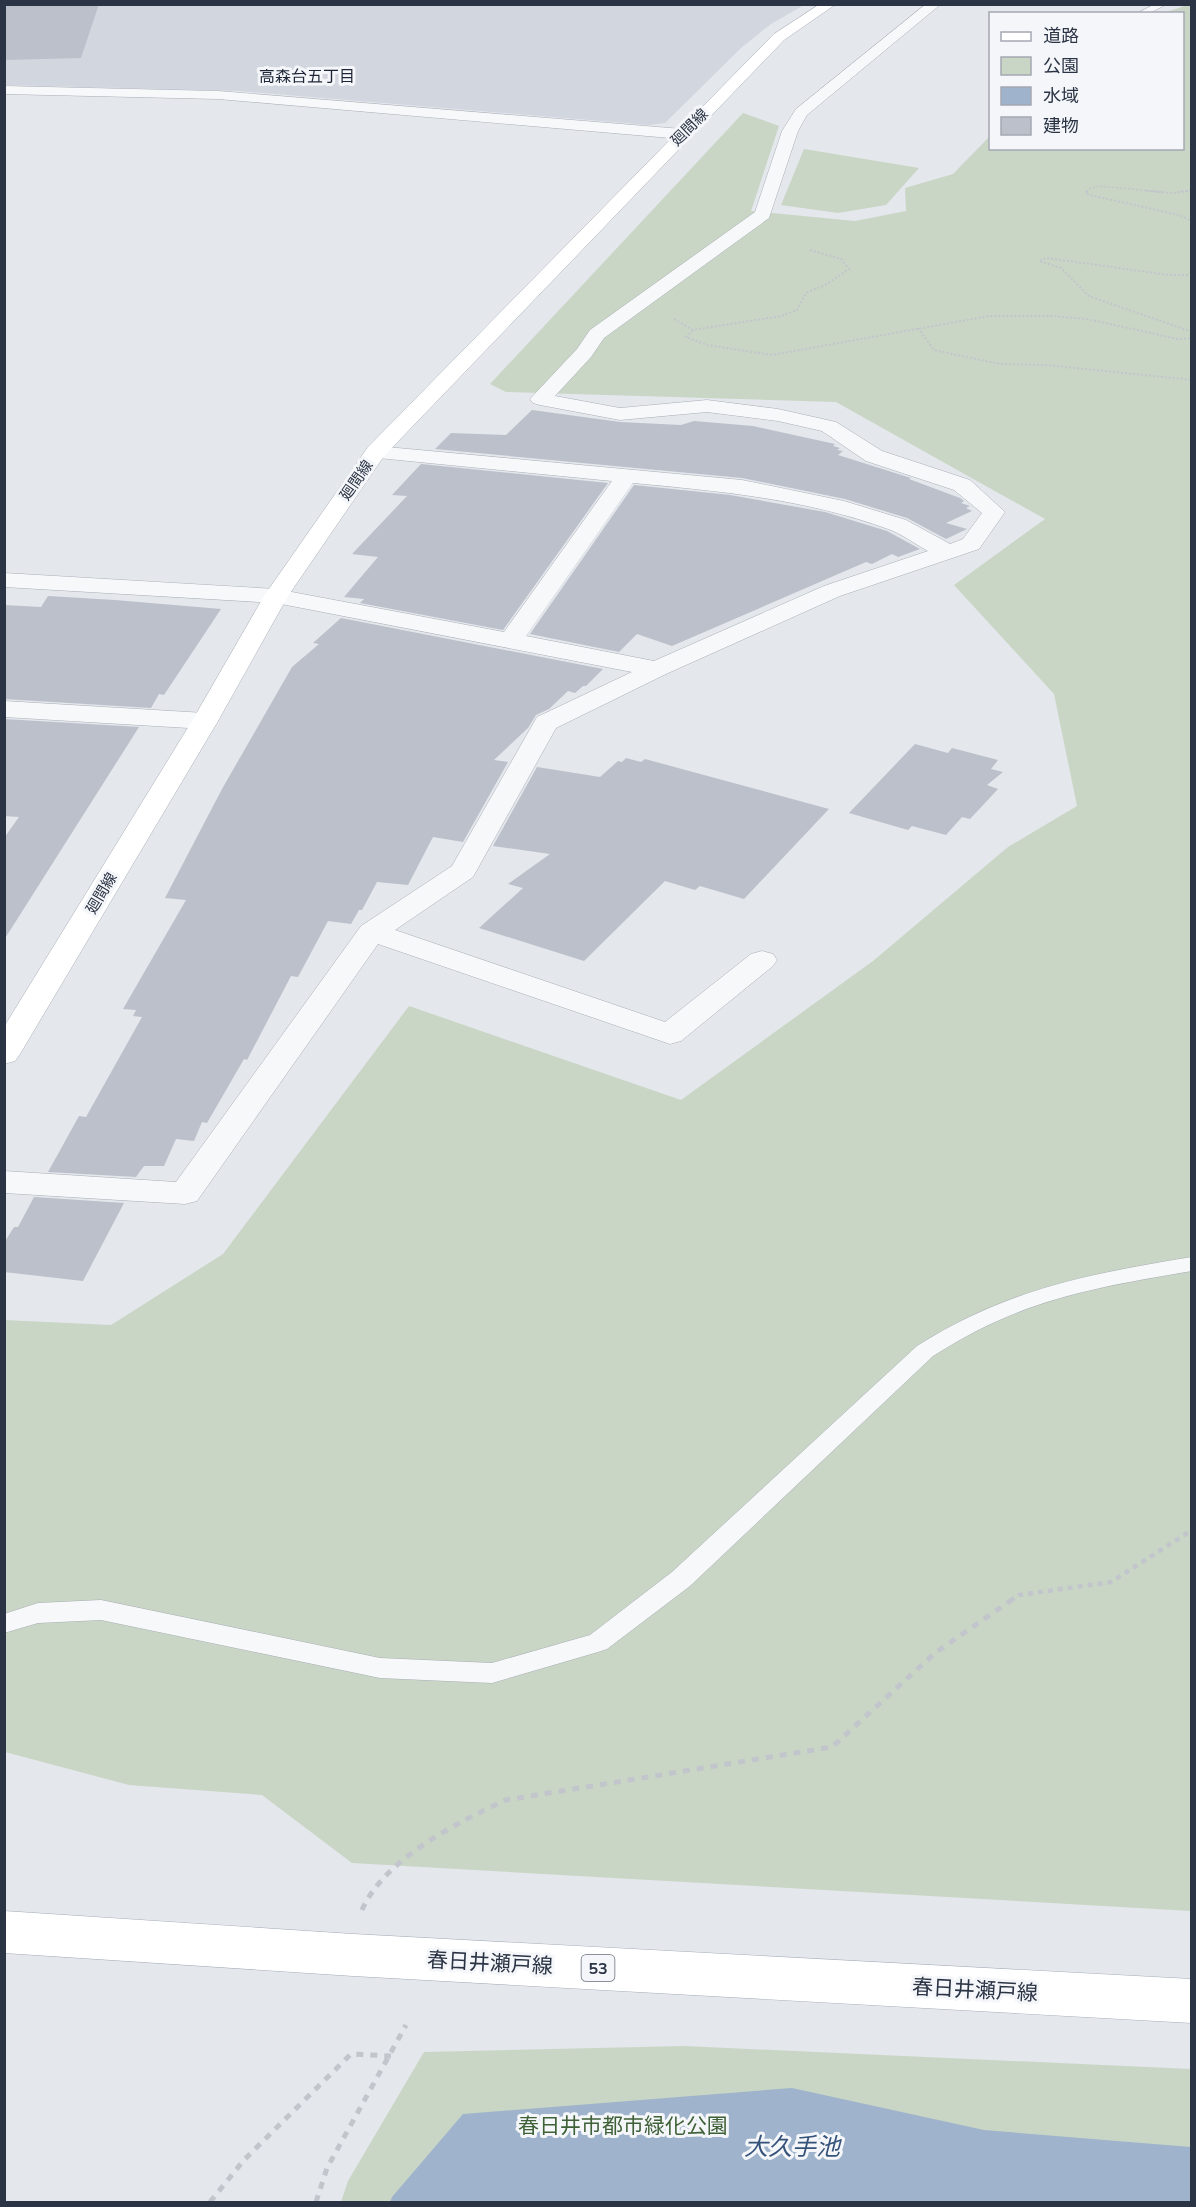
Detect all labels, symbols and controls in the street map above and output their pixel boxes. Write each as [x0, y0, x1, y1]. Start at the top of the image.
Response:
legend [989, 12, 1184, 150]
text: 道路 [1043, 24, 1079, 47]
text: 公園 [1043, 54, 1079, 77]
district label: 高森台五丁目 [259, 66, 355, 86]
text: 水域 [1043, 84, 1079, 107]
street label: 廻間線 [666, 104, 712, 150]
text: 建物 [1043, 114, 1079, 137]
street label: 廻間線 [335, 456, 377, 504]
street label: 廻間線 [81, 869, 121, 917]
street label: 春日井瀬戸線 [426, 1946, 554, 1978]
road number: 53 [582, 1955, 614, 1981]
street label: 春日井瀬戸線 [911, 1973, 1039, 2005]
park label: 春日井市都市緑化公園 [518, 2112, 728, 2138]
water label: 大久手池 [744, 2131, 842, 2161]

